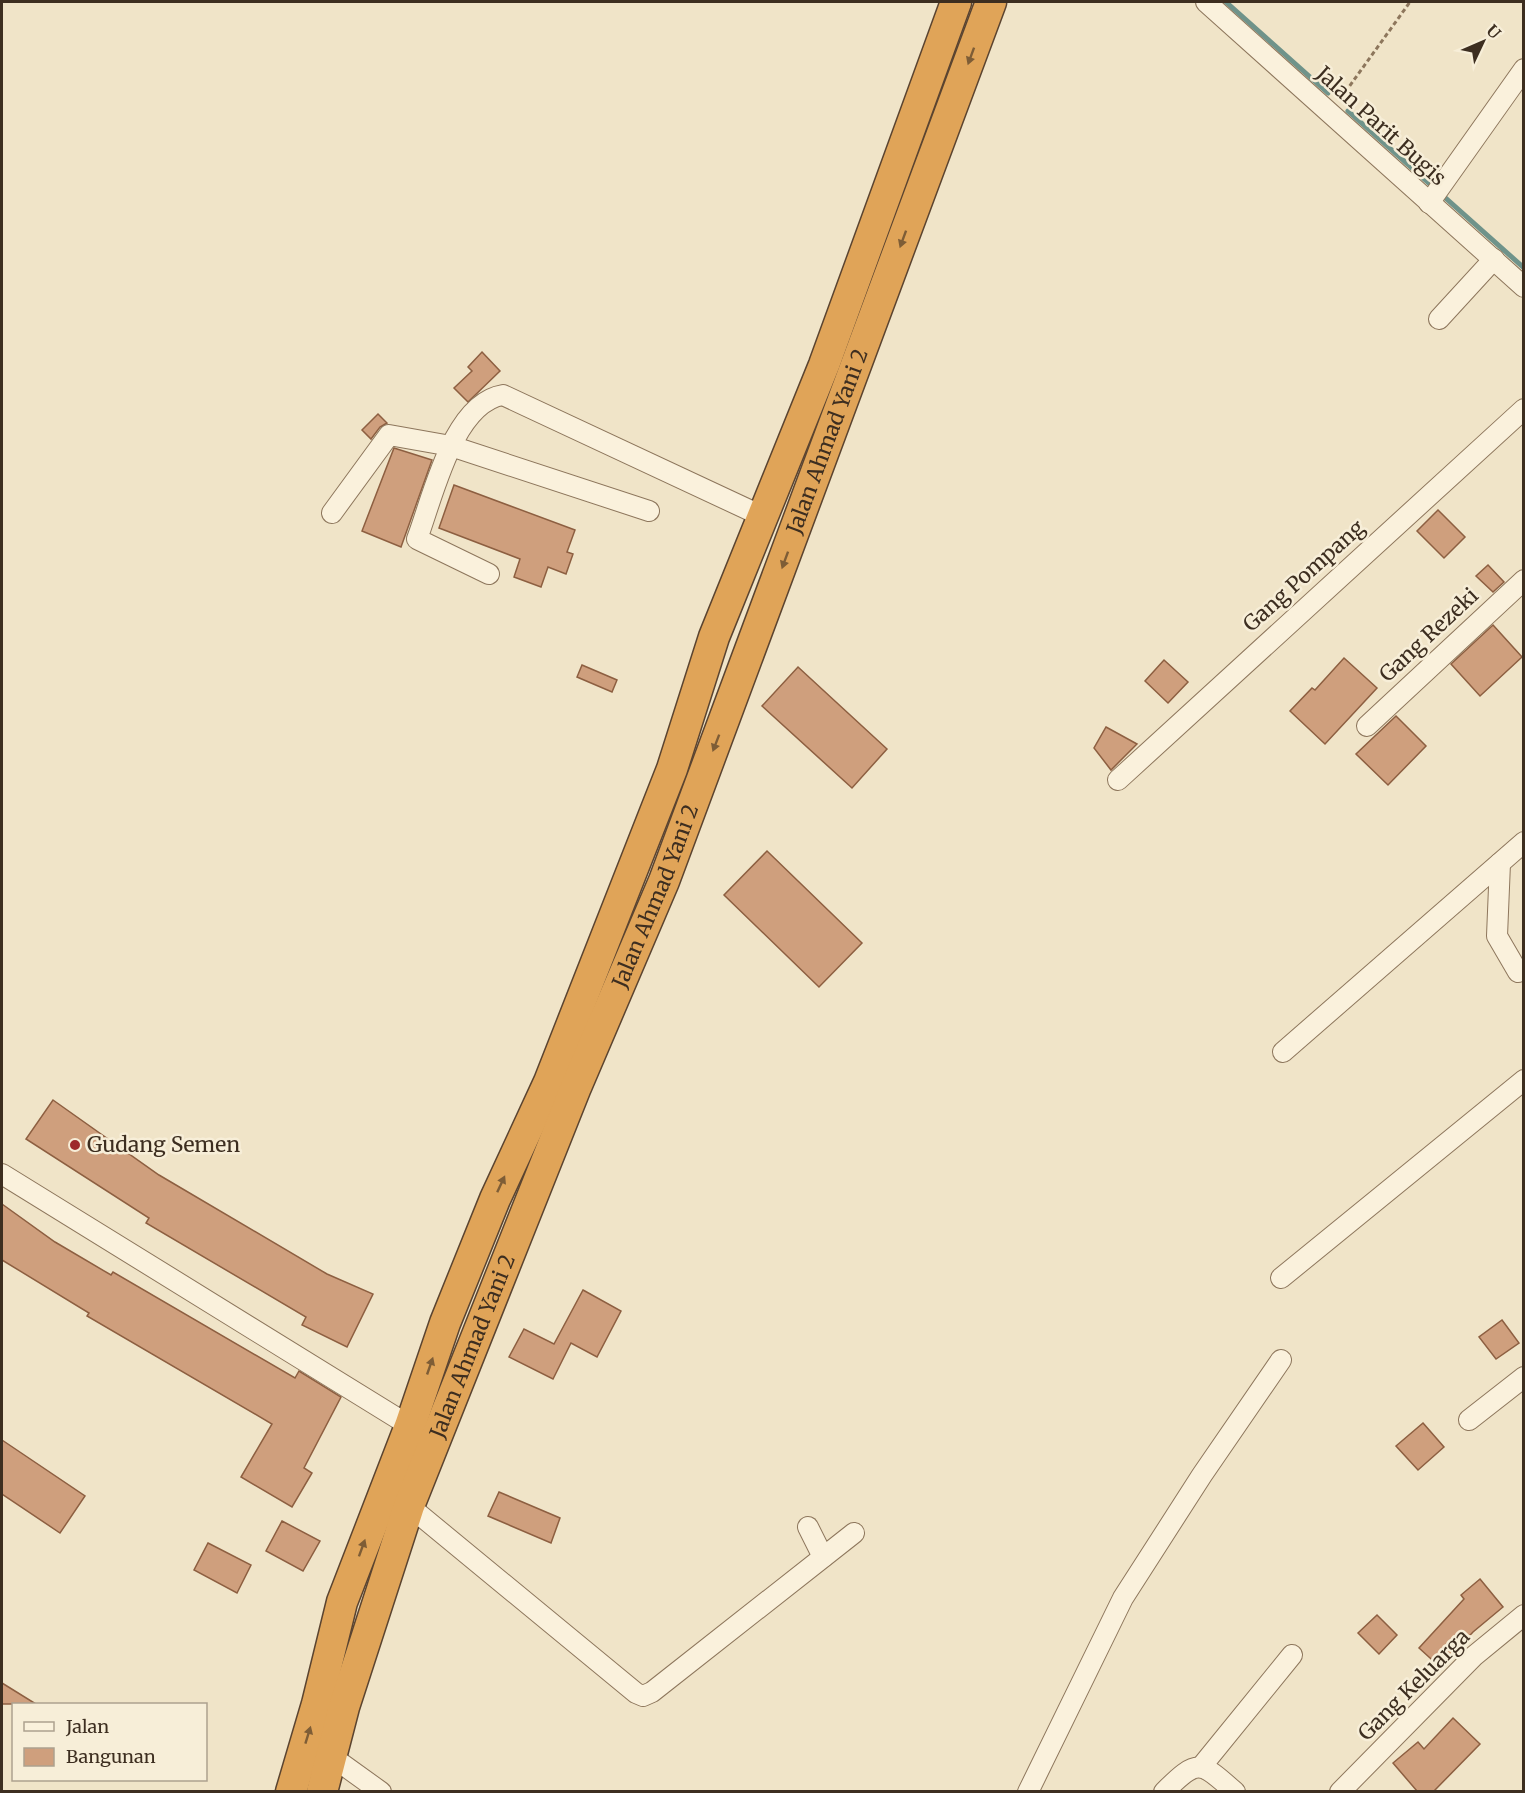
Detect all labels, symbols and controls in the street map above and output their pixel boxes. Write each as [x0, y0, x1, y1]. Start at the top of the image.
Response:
north arrow [1453, 12, 1513, 72]
text: U [1482, 20, 1505, 43]
one-way arrow [966, 48, 976, 66]
street label: Jalan Parit Bugis [1310, 59, 1452, 191]
one-way arrow [898, 230, 908, 248]
street label: Jalan Ahmad Yani 2 [780, 345, 874, 539]
street label: Gang Pompang [1237, 514, 1370, 637]
one-way arrow [779, 551, 789, 569]
street label: Gang Rezeki [1373, 582, 1484, 687]
one-way arrow [711, 734, 721, 752]
street label: Jalan Ahmad Yani 2 [606, 801, 704, 993]
place label: Gudang Semen [87, 1131, 240, 1158]
marker: Gudang Semen [68, 1138, 82, 1152]
one-way arrow [497, 1176, 506, 1193]
street label: Jalan Ahmad Yani 2 [423, 1250, 521, 1443]
one-way arrow [426, 1357, 436, 1375]
one-way arrow [357, 1539, 367, 1557]
street label: Gang Keluarga [1352, 1623, 1475, 1746]
legend [12, 1703, 207, 1781]
text: Jalan [65, 1715, 109, 1738]
one-way arrow [303, 1726, 313, 1744]
text: Bangunan [66, 1745, 156, 1768]

